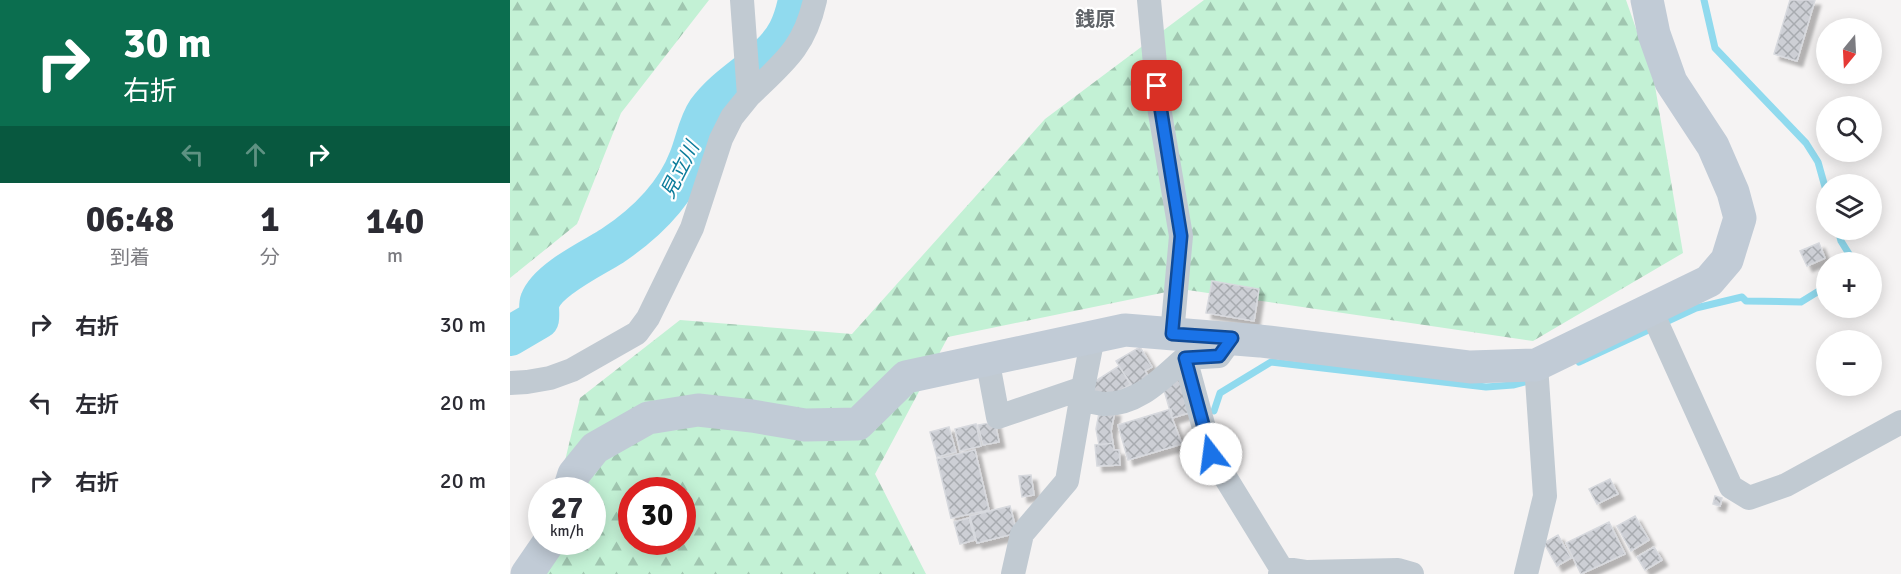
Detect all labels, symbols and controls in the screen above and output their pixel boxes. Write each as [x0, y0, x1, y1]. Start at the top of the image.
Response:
district label: 銭原 [1075, 7, 1115, 32]
text: 30 m [123, 18, 212, 69]
north arrow [1816, 18, 1882, 84]
map controls [1816, 18, 1882, 396]
icon: right [24, 24, 102, 102]
pin [1131, 60, 1182, 111]
icon: arrive [1140, 69, 1173, 102]
text: 右折 [123, 75, 177, 108]
button: search [1816, 96, 1882, 162]
water label: 見立川 [655, 136, 706, 202]
icon: left [176, 138, 209, 171]
icon: ahead [239, 138, 272, 171]
icon: right [302, 138, 335, 171]
button: layers [1816, 174, 1882, 240]
text: 06:48 [86, 197, 174, 242]
text: 1 [260, 197, 280, 242]
text: 140 [366, 199, 424, 244]
text: m [387, 243, 403, 268]
text: 到着 [110, 245, 150, 270]
text: 分 [260, 245, 280, 270]
button: + [1816, 252, 1882, 318]
icon: right [24, 308, 57, 341]
text: 30 m [440, 311, 486, 338]
text: 右折 [75, 313, 119, 340]
button: − [1816, 330, 1882, 396]
icon: left [24, 386, 57, 419]
text: 20 m [440, 389, 486, 416]
text: 左折 [75, 391, 119, 418]
position arrow [1179, 422, 1243, 486]
icon: right [24, 464, 57, 497]
text: 20 m [440, 467, 486, 494]
text: 右折 [75, 469, 119, 496]
speed limit sign: 30 [618, 477, 696, 555]
text: 27 [551, 490, 583, 527]
text: km/h [550, 522, 584, 540]

